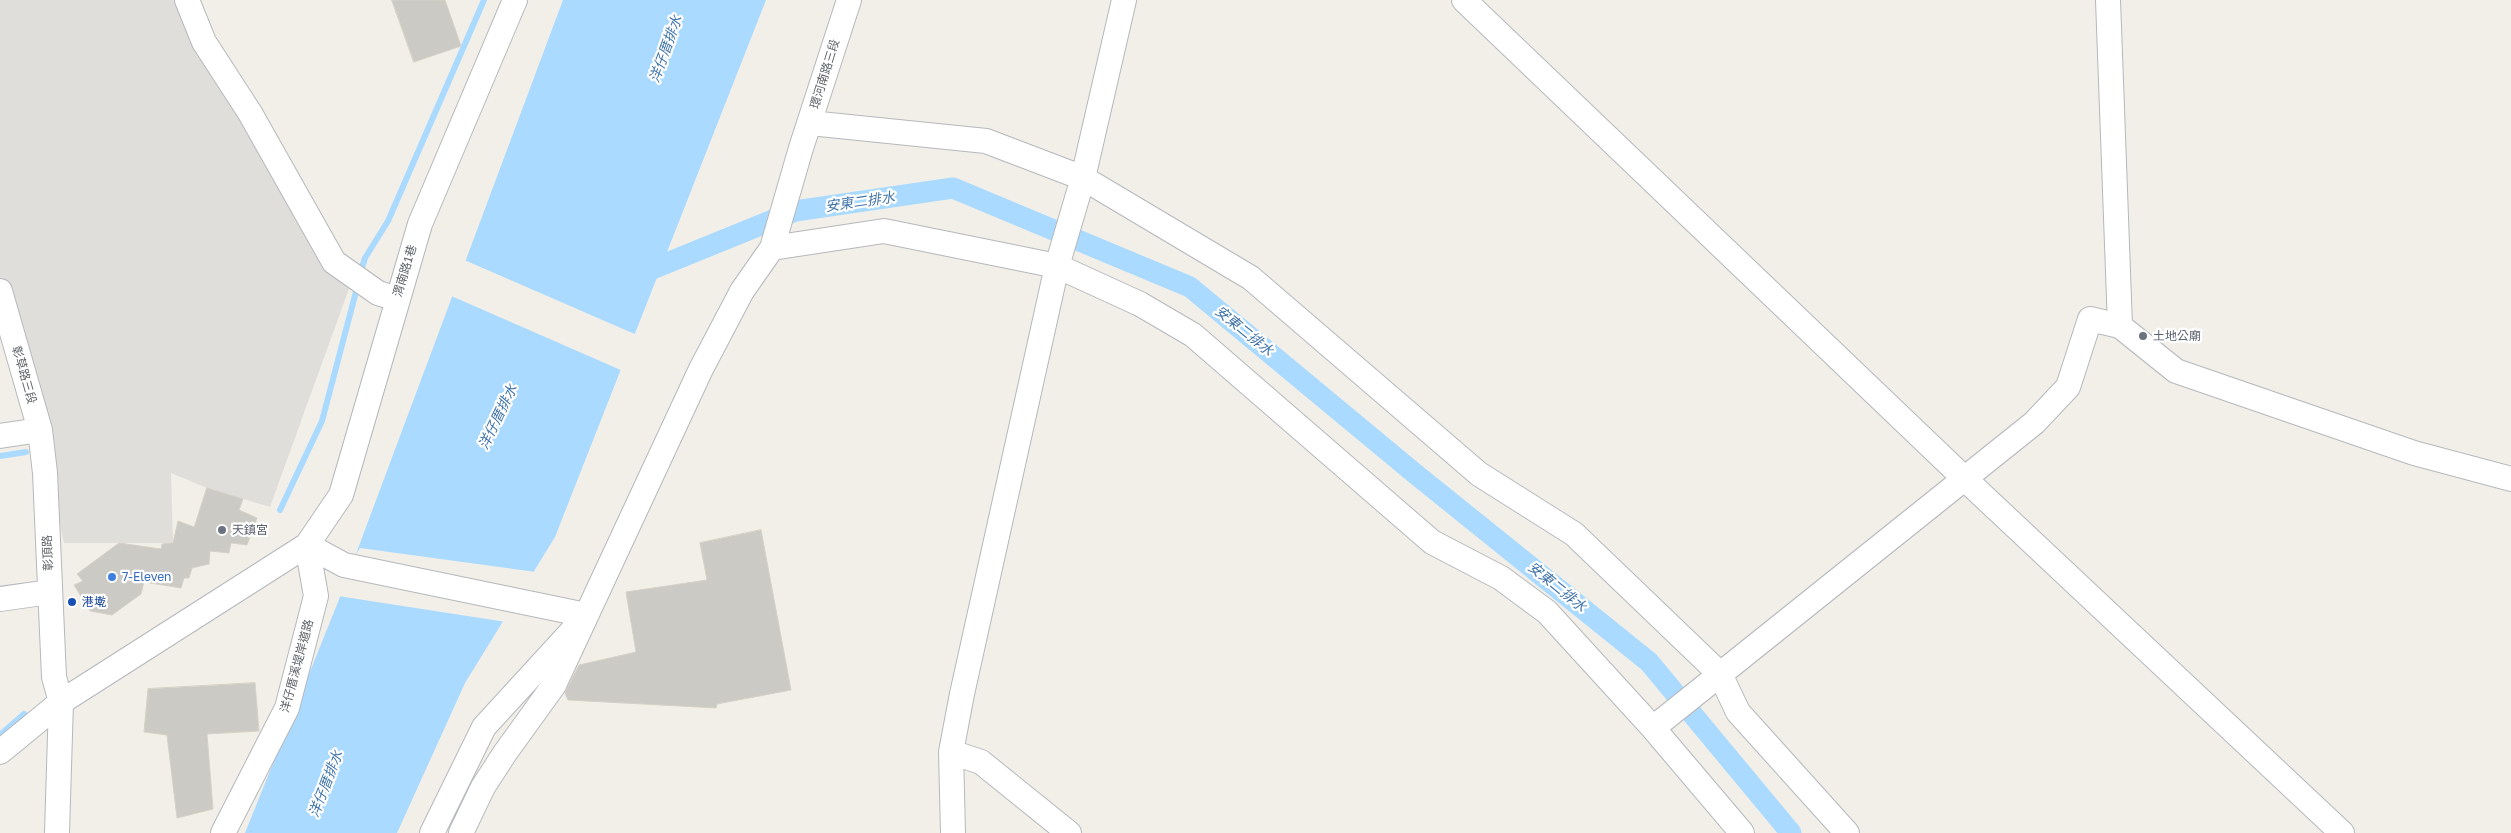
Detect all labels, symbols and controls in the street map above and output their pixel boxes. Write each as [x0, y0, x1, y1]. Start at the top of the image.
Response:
water label: 洋仔厝排水 [646, 13, 686, 85]
street label: 環河南路三段 [808, 37, 842, 111]
water label: 安東二排水 [824, 189, 896, 215]
street label: 渭南路1巷 [390, 243, 420, 299]
water label: 安東二排水 [1212, 302, 1276, 360]
place label: 土地公廟 [2153, 329, 2201, 343]
marker: 土地公廟 [2137, 330, 2149, 342]
street label: 彰草路三段 [9, 344, 39, 406]
water label: 洋仔厝排水 [475, 382, 521, 452]
place label: 天鎮宮 [232, 523, 268, 537]
marker: 天鎮宮 [216, 524, 228, 536]
street label: 彰頂路 [40, 535, 56, 571]
water label: 安東二排水 [1525, 558, 1589, 616]
place label: 7-Eleven [122, 570, 171, 584]
marker: 7-Eleven [106, 571, 118, 583]
place label: 港墘 [82, 595, 106, 609]
marker: 港墘 [66, 596, 78, 608]
street label: 洋仔厝溪堤岸道路 [278, 618, 316, 714]
water label: 洋仔厝排水 [306, 748, 346, 820]

